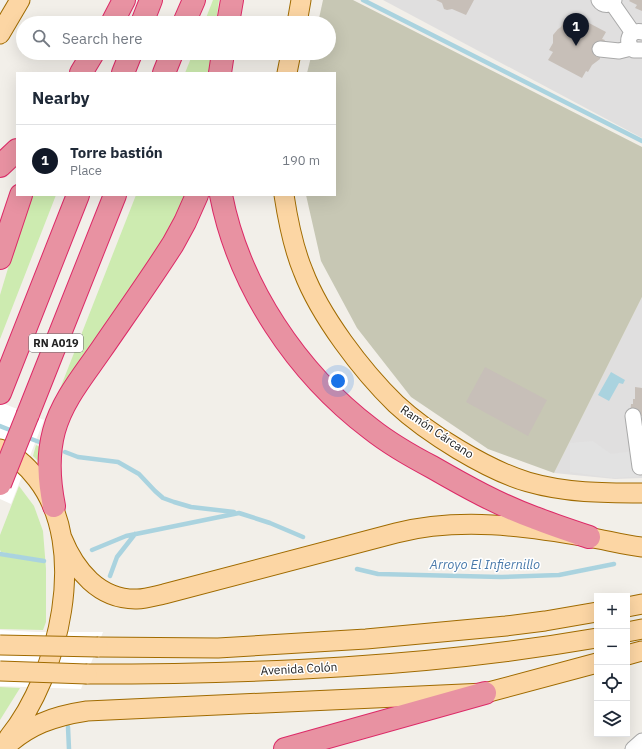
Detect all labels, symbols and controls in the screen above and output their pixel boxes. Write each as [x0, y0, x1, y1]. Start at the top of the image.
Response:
pin: 1 [563, 13, 589, 46]
search box [16, 16, 336, 60]
icon: search [30, 27, 52, 49]
text: Search here [62, 29, 142, 48]
text: Nearby [32, 87, 90, 109]
text: Torre bastión [70, 143, 163, 162]
text: 1 [41, 152, 49, 169]
text: 190 m [282, 152, 320, 169]
text: Place [70, 162, 102, 179]
road number: RN A019 [29, 334, 83, 352]
your location [328, 371, 348, 391]
street label: Ramón Cárcano [398, 402, 477, 462]
water label: Arroyo El Infiernillo [429, 556, 540, 573]
map controls [594, 593, 630, 737]
button: + [594, 593, 630, 629]
button: − [594, 629, 630, 665]
street label: Avenida Colón [260, 659, 338, 678]
button: locate [594, 665, 630, 701]
button: layers [594, 701, 630, 737]

